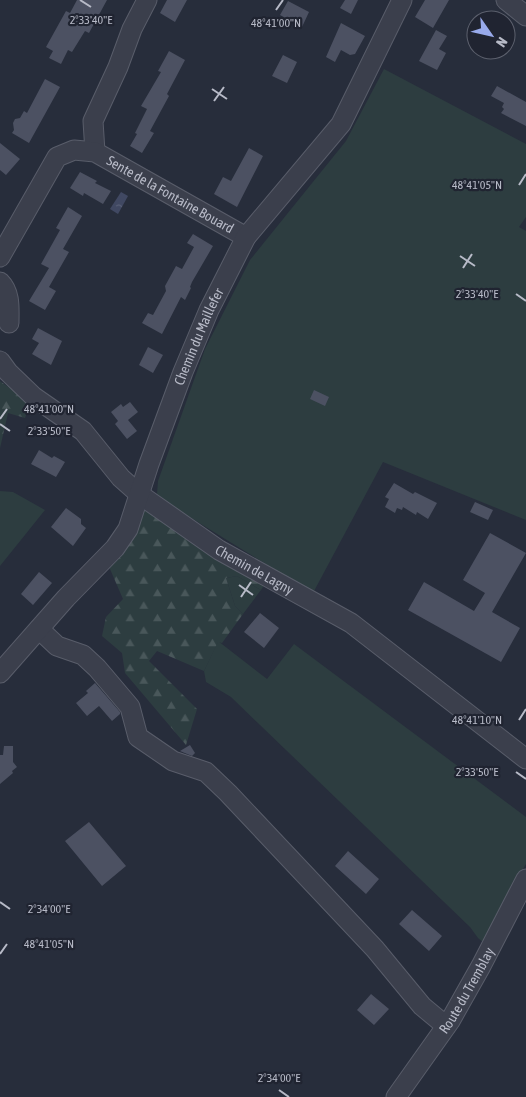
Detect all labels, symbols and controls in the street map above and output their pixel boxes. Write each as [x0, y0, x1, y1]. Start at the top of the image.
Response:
north arrow [466, 10, 516, 60]
text: 2°33'40"E [70, 13, 112, 27]
text: 48°41'00"N [251, 16, 301, 30]
text: N [493, 34, 511, 50]
street label: Sente de la Fontaine Bouard [104, 152, 237, 236]
text: 48°41'05"N [452, 178, 502, 192]
street label: Chemin du Maillefer [171, 285, 227, 387]
text: 2°33'40"E [456, 287, 498, 301]
text: 48°41'00"N [24, 402, 74, 416]
text: 2°33'50"E [28, 424, 70, 438]
street label: Chemin de Lagny [213, 542, 297, 598]
text: 48°41'10"N [452, 713, 502, 727]
text: 2°33'50"E [456, 765, 498, 779]
text: 2°34'00"E [28, 902, 70, 916]
text: 48°41'05"N [24, 937, 74, 951]
street label: Route du Tremblay [436, 944, 497, 1037]
text: 2°34'00"E [258, 1071, 300, 1085]

